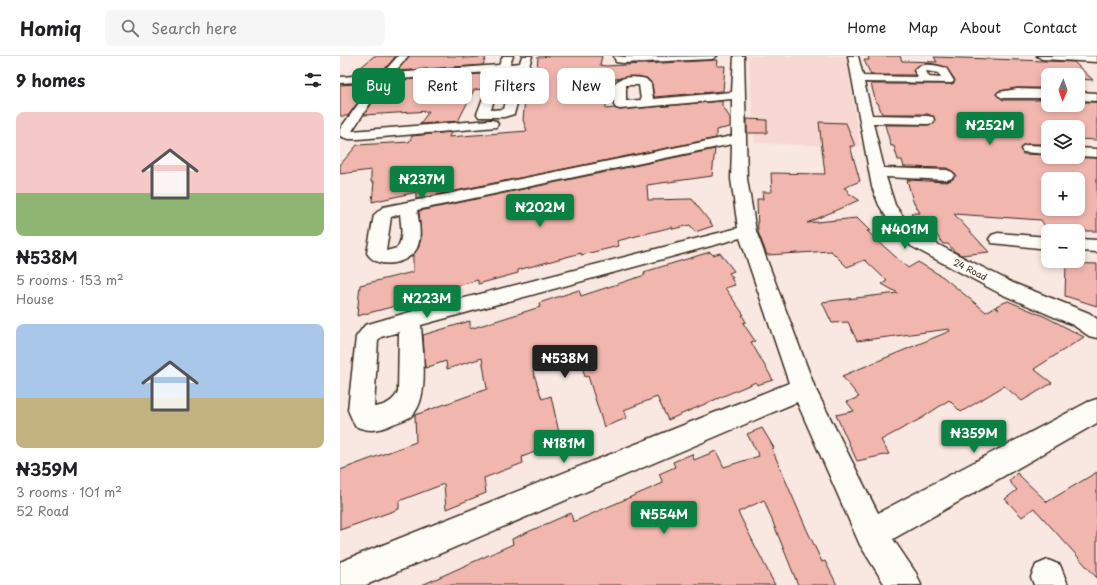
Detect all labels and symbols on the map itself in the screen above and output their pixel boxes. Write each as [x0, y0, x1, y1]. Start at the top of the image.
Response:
north arrow [1041, 68, 1085, 112]
pin: ₦252M [962, 112, 1018, 146]
pin: ₦237M [394, 166, 450, 200]
pin: ₦202M [512, 194, 568, 228]
pin: ₦401M [877, 216, 933, 250]
street label: 24 Road [951, 255, 990, 284]
pin: ₦223M [399, 285, 455, 319]
pin: ₦538M [537, 345, 593, 379]
pin: ₦359M [946, 420, 1002, 454]
pin: ₦181M [536, 430, 592, 464]
pin: ₦554M [636, 501, 692, 535]

